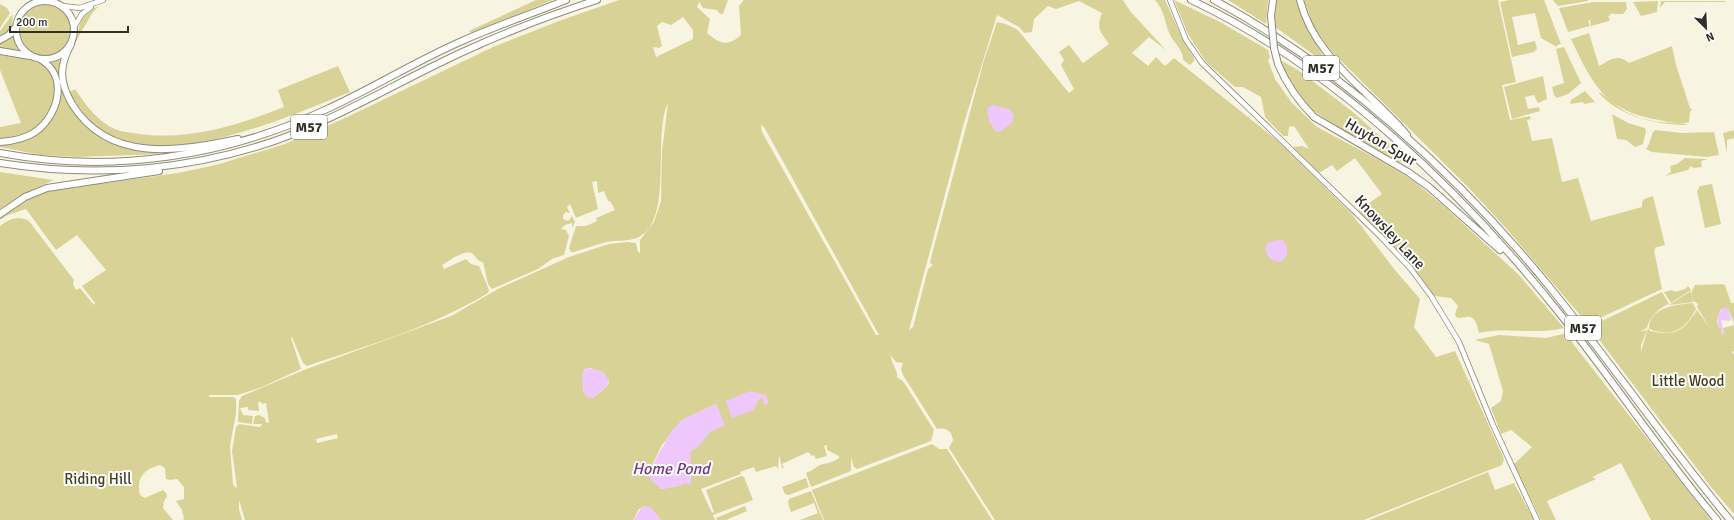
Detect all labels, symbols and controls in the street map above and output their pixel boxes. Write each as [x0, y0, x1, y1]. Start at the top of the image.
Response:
scale bar [10, 8, 128, 34]
north arrow [1686, 8, 1726, 48]
text: 200 m [16, 15, 48, 30]
text: N [1704, 29, 1716, 44]
road number: M57 [1303, 56, 1339, 80]
street label: Huyton Spur [1342, 114, 1421, 170]
road number: M57 [291, 115, 327, 139]
street label: Knowsley Lane [1351, 191, 1429, 273]
road number: M57 [1565, 316, 1601, 340]
park label: Little Wood [1652, 372, 1724, 390]
water label: Home Pond [632, 459, 712, 479]
park label: Riding Hill [64, 470, 132, 488]

